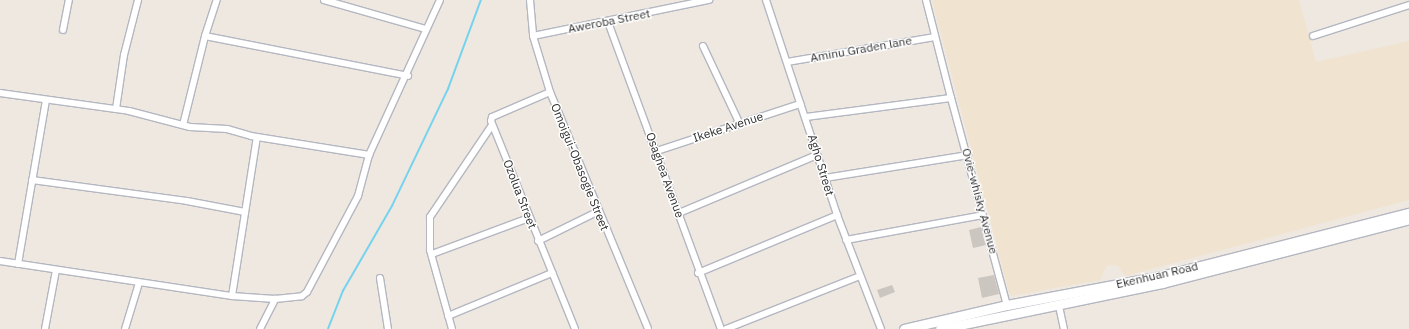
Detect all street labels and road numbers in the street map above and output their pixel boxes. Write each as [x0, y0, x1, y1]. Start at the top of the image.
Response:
street label: Aweroba Street [567, 6, 651, 36]
street label: Aminu Graden lane [809, 33, 913, 65]
street label: Omoigui-Obasogie Street [548, 101, 612, 233]
street label: Ikeke Avenue [691, 109, 765, 145]
street label: Osaghea Avenue [643, 130, 687, 220]
street label: Agho Street [805, 133, 837, 197]
street label: Ovie-whisky Avenue [959, 147, 1001, 255]
street label: Ozolua Street [500, 157, 540, 231]
street label: Ekenhuan Road [1115, 259, 1199, 291]

